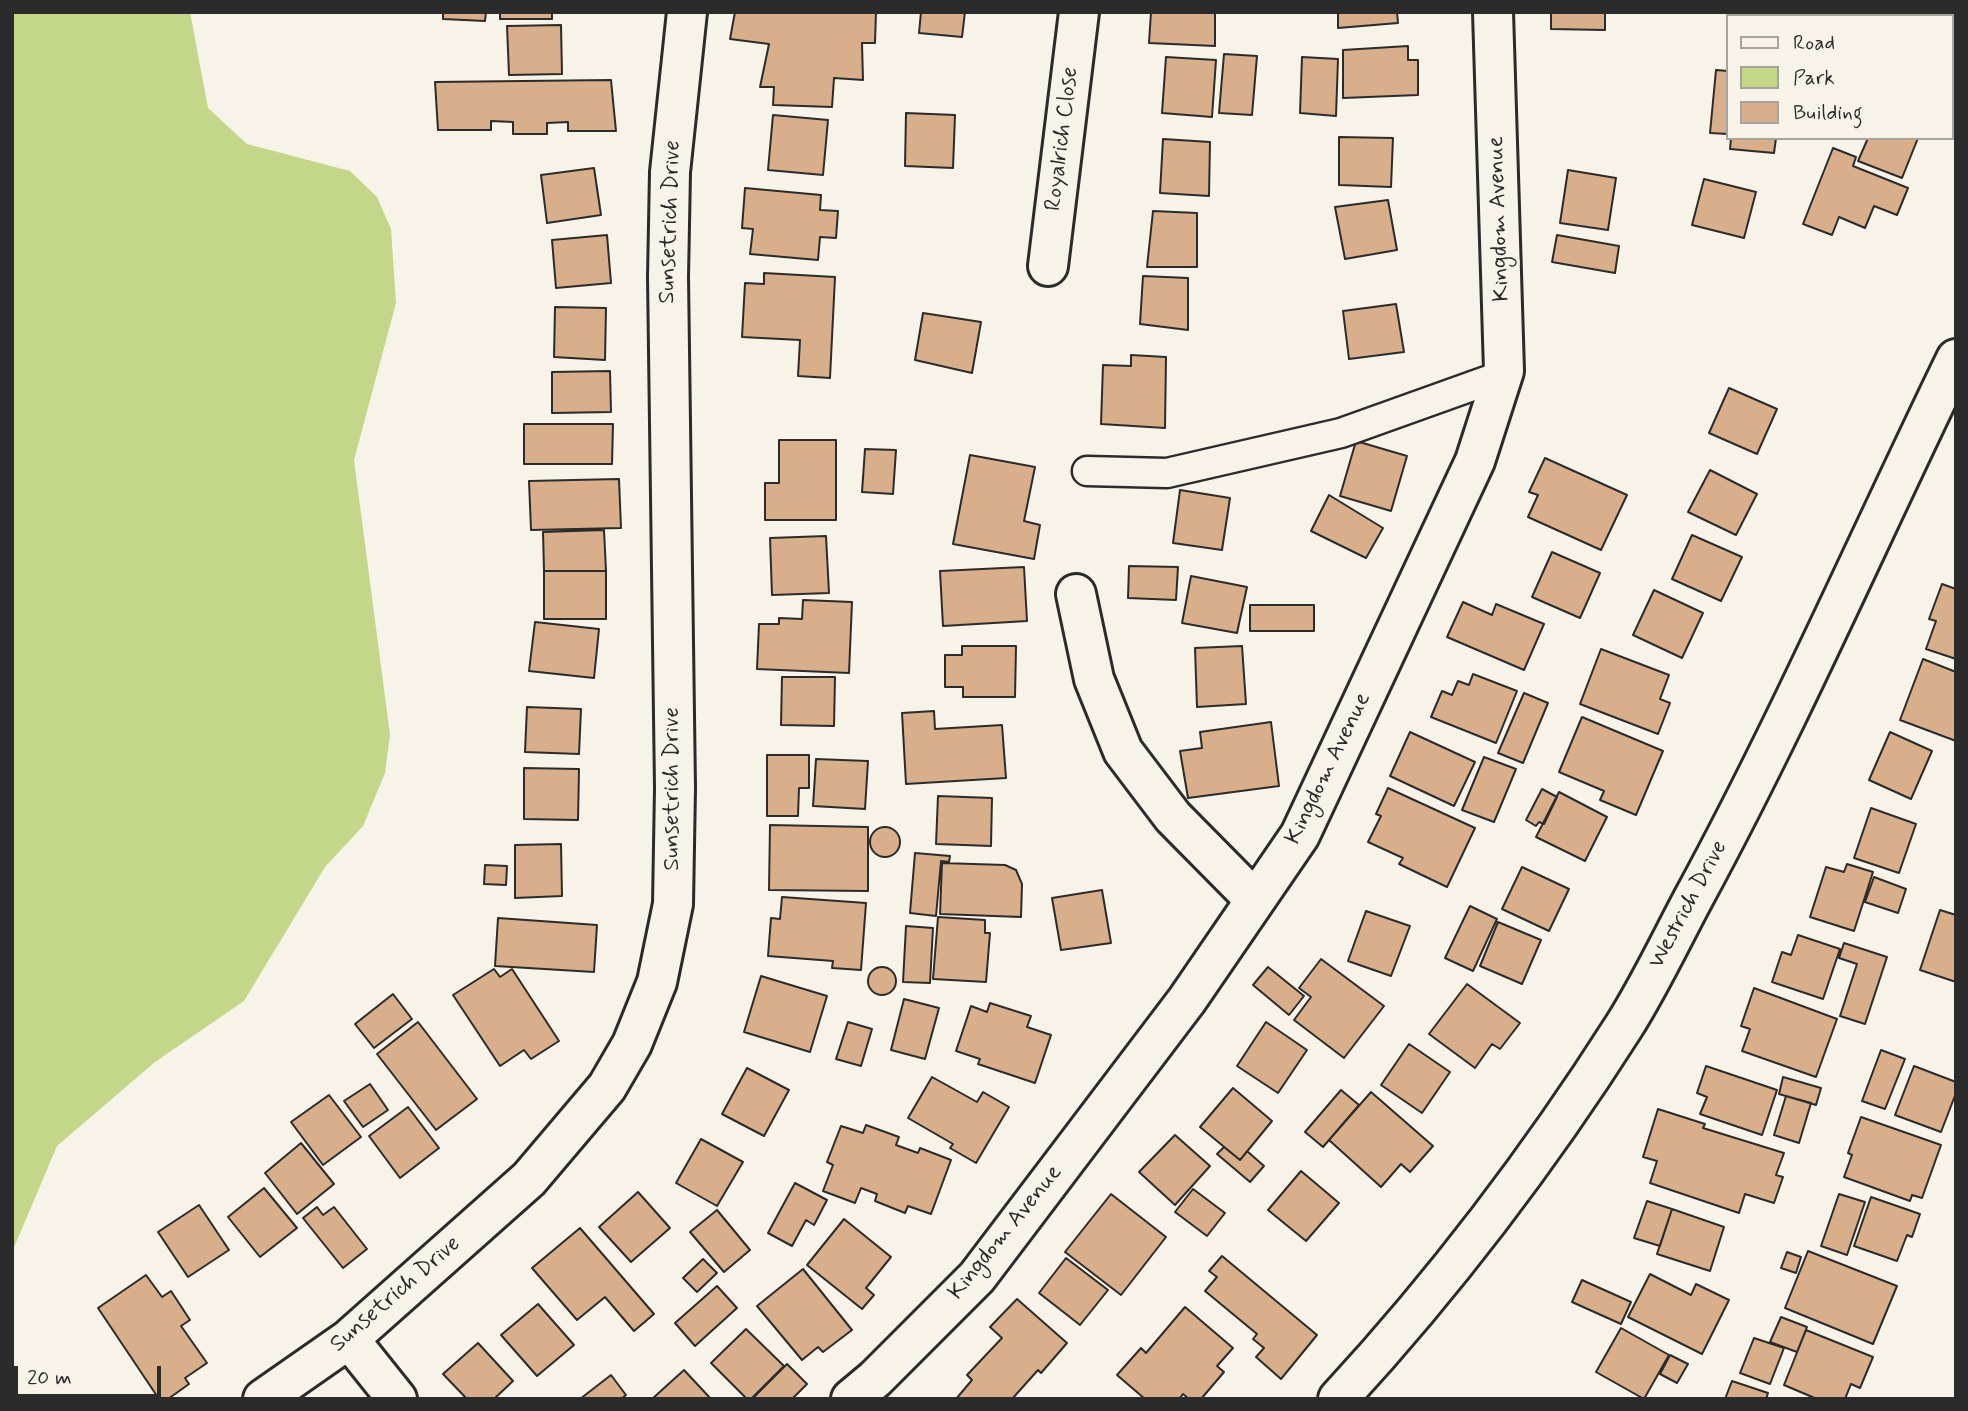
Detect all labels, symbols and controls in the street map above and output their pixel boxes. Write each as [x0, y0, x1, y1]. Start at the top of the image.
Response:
legend [1727, 14, 1954, 140]
text: Road [1793, 29, 1835, 57]
text: Park [1793, 64, 1835, 92]
street label: Royalrich Close [1040, 65, 1086, 213]
text: Building [1793, 99, 1863, 127]
street label: Kingdom Avenue [1483, 136, 1517, 302]
street label: Sunsetrich Drive [654, 140, 688, 304]
street label: Kingdom Avenue [1280, 689, 1378, 849]
street label: Sunsetrich Drive [659, 707, 687, 871]
street label: Westrich Drive [1644, 836, 1734, 974]
street label: Kingdom Avenue [943, 1160, 1069, 1306]
street label: Sunsetrich Drive [325, 1231, 467, 1359]
scale bar [18, 1352, 164, 1396]
text: 20 m [27, 1364, 72, 1392]

